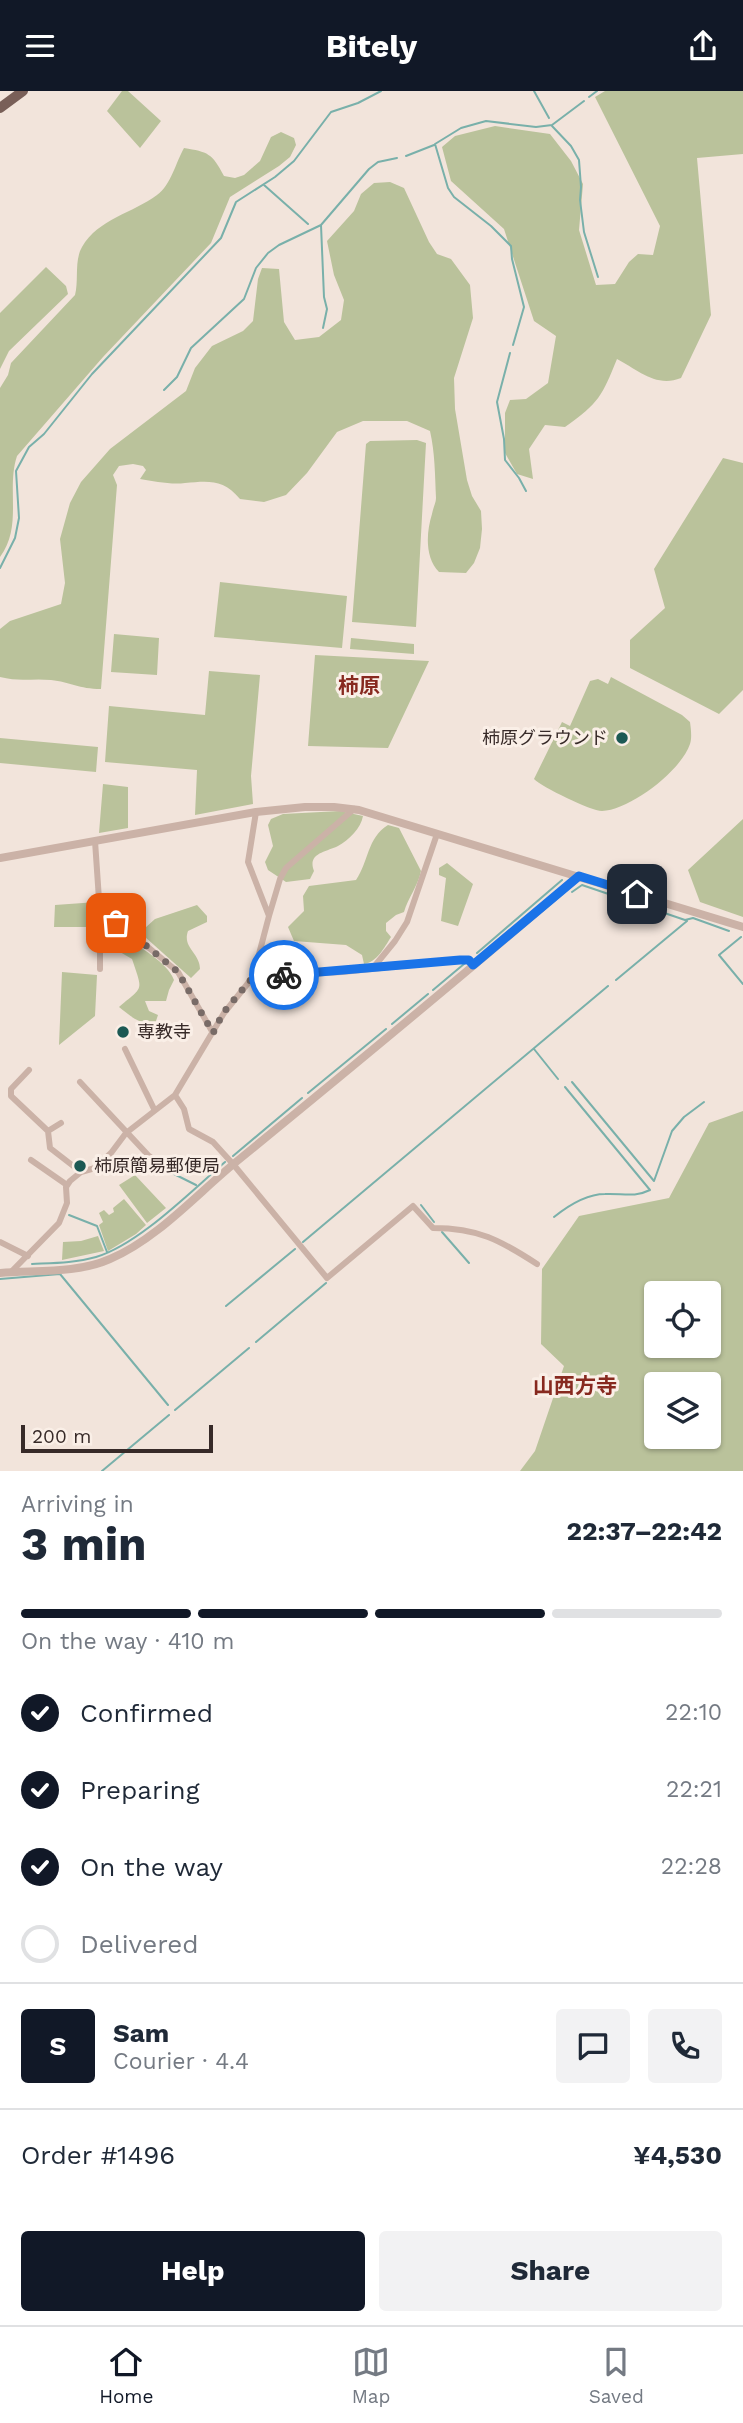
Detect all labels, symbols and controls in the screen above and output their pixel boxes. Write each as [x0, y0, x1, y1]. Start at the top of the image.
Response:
icon: menu [21, 27, 59, 65]
text: Bitely [326, 27, 417, 65]
icon: share [684, 27, 722, 65]
district label: 柿原 [338, 673, 380, 698]
place label: 柿原グラウンド [482, 727, 608, 748]
marker: 柿原グラウンド [614, 730, 630, 746]
pin [607, 864, 667, 924]
icon: home [618, 875, 656, 913]
pin [86, 893, 146, 953]
icon: bag [97, 904, 135, 942]
courier [249, 940, 319, 1010]
icon: bike [265, 956, 303, 994]
place label: 専教寺 [137, 1021, 191, 1042]
marker: 専教寺 [115, 1024, 131, 1040]
place label: 柿原簡易郵便局 [94, 1155, 220, 1176]
marker: 柿原簡易郵便局 [72, 1158, 88, 1174]
map controls [644, 1281, 721, 1449]
button: locate [644, 1281, 721, 1358]
button: layers [644, 1372, 721, 1449]
district label: 山西方寺 [533, 1373, 617, 1398]
scale bar [21, 1422, 214, 1454]
text: 200 m [32, 1425, 91, 1448]
text: Arriving in [21, 1491, 134, 1518]
text: 22:37–22:42 [567, 1516, 722, 1546]
text: 3 min [21, 1517, 147, 1571]
text: On the way · 410 m [21, 1628, 234, 1655]
icon: check [21, 1694, 59, 1732]
text: Confirmed [80, 1698, 213, 1728]
text: 22:10 [665, 1699, 722, 1726]
icon: check [21, 1771, 59, 1809]
text: Preparing [80, 1775, 200, 1805]
text: 22:21 [666, 1776, 722, 1803]
icon: check [21, 1848, 59, 1886]
text: On the way [80, 1852, 223, 1882]
text: 22:28 [661, 1853, 722, 1880]
text: Delivered [80, 1929, 199, 1959]
button: chat [556, 2009, 630, 2083]
button: phone [648, 2009, 722, 2083]
text: Sam [113, 2018, 169, 2048]
text: S [50, 2031, 66, 2061]
text: Courier · 4.4 [113, 2048, 249, 2075]
text: Order #1496 [21, 2140, 175, 2170]
text: ¥4,530 [633, 2140, 722, 2170]
button: Help [21, 2231, 365, 2311]
button: Share [379, 2231, 722, 2311]
tab: Home [99, 2343, 153, 2408]
tab: Map [352, 2343, 390, 2408]
tab: Saved [589, 2343, 644, 2408]

